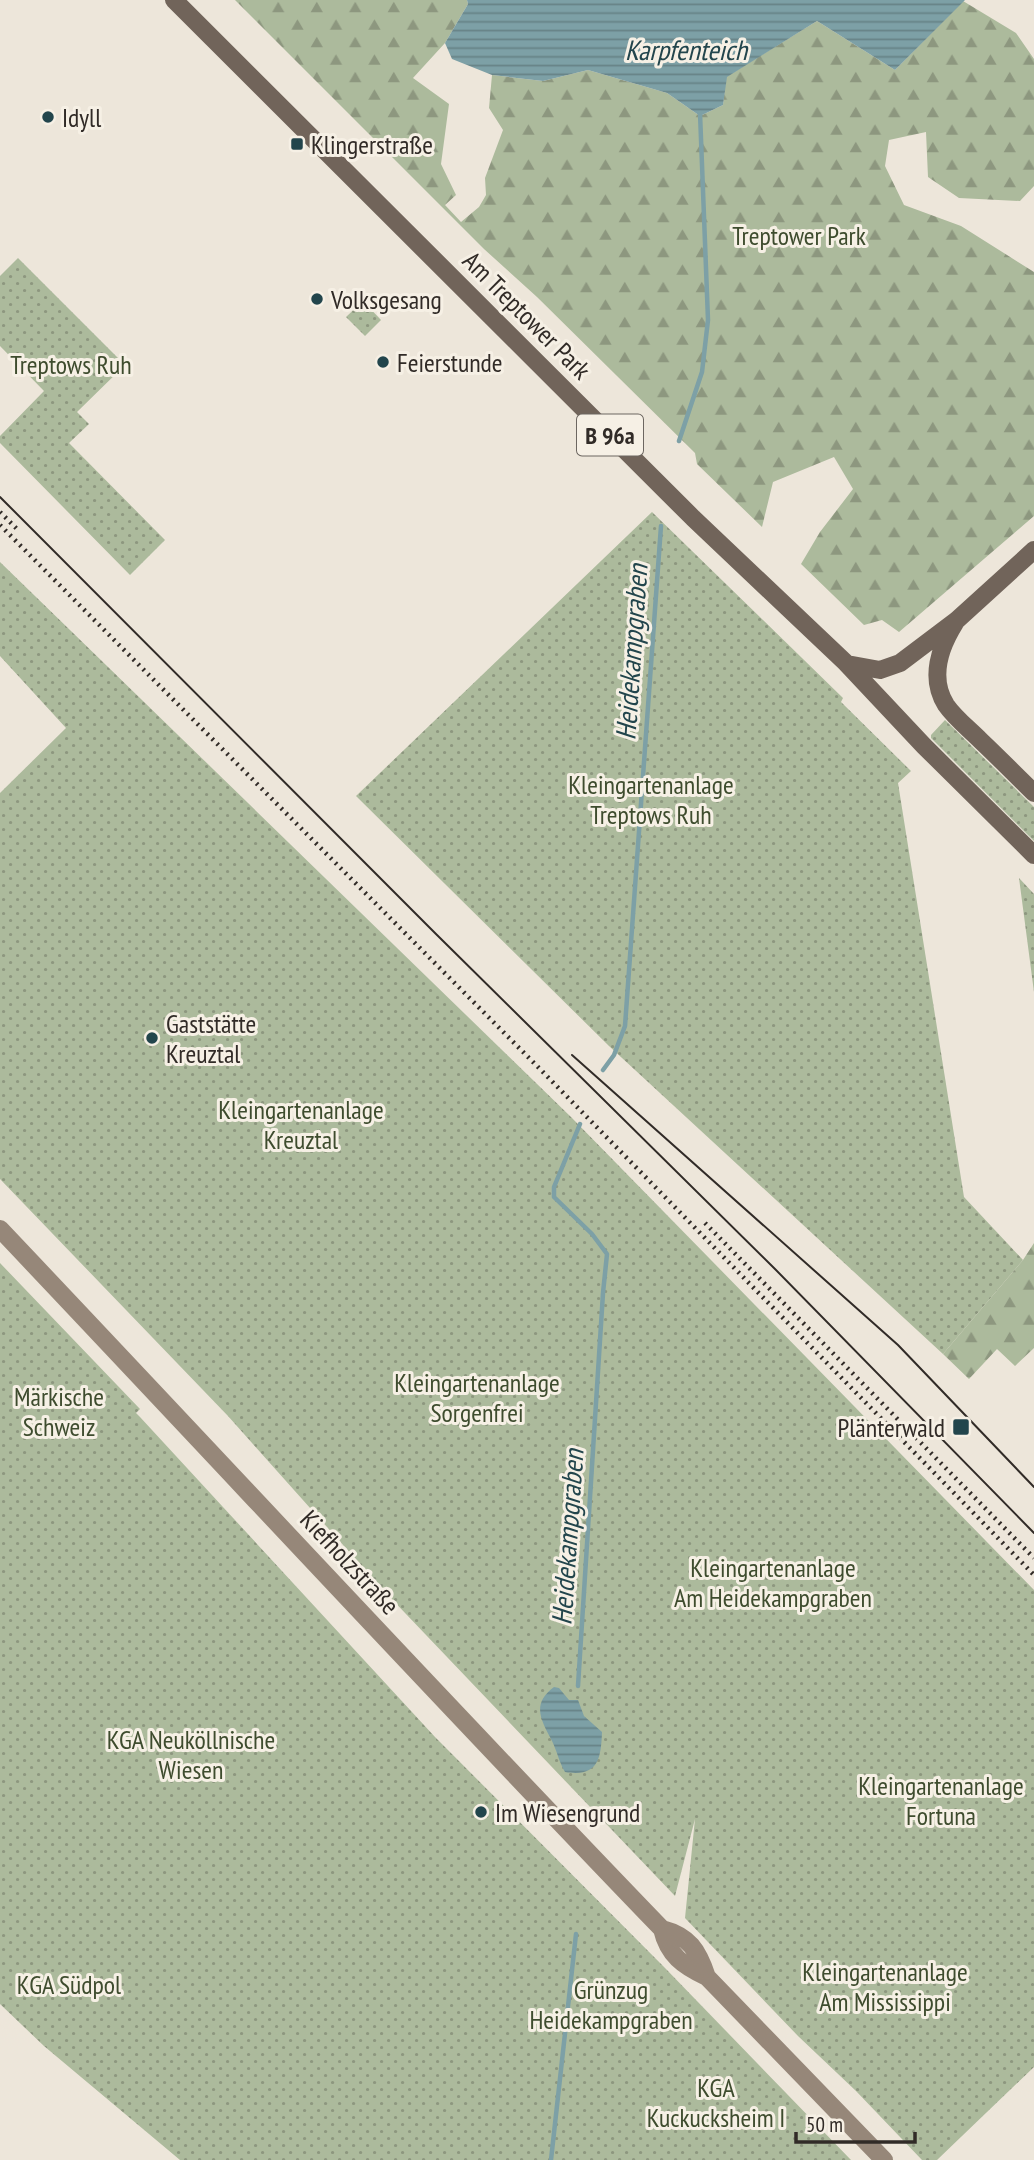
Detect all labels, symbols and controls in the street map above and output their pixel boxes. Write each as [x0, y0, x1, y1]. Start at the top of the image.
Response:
water label: Karpfenteich [625, 31, 749, 68]
place label: Idyll [62, 101, 101, 134]
marker: Idyll [40, 109, 56, 125]
place label: Klingerstraße [311, 128, 433, 161]
marker: Klingerstraße [289, 136, 305, 152]
park label: Treptower Park [732, 219, 866, 252]
street label: Am Treptower Park [456, 244, 598, 386]
place label: Volksgesang [330, 283, 442, 316]
marker: Volksgesang [309, 291, 325, 307]
place label: Feierstunde [397, 346, 503, 379]
park label: Treptows Ruh [10, 348, 132, 381]
marker: Feierstunde [375, 354, 391, 370]
road number: B 96a [577, 414, 643, 456]
water label: Heidekampgraben [606, 561, 656, 741]
park label: Kleingartenanlage Treptows Ruh [568, 768, 734, 831]
place label: Gaststätte Kreuztal [166, 1007, 256, 1070]
marker: Gaststätte Kreuztal [144, 1030, 160, 1046]
park label: Kleingartenanlage Kreuztal [218, 1093, 384, 1156]
park label: Kleingartenanlage Sorgenfrei [394, 1366, 560, 1429]
park label: Märkische Schweiz [14, 1380, 104, 1443]
place label: Plänterwald [838, 1411, 945, 1444]
marker: Plänterwald [951, 1417, 971, 1437]
water label: Heidekampgraben [542, 1446, 592, 1626]
street label: Kiefholzstraße [293, 1503, 407, 1621]
park label: Kleingartenanlage Am Heidekampgraben [674, 1551, 872, 1614]
park label: KGA Neuköllnische Wiesen [107, 1723, 275, 1786]
park label: Kleingartenanlage Fortuna [858, 1769, 1024, 1832]
place label: Im Wiesengrund [495, 1796, 640, 1829]
marker: Im Wiesengrund [473, 1804, 489, 1820]
park label: Kleingartenanlage Am Mississippi [802, 1955, 968, 2018]
park label: KGA Südpol [17, 1968, 121, 2001]
park label: Grünzug Heidekampgraben [529, 1973, 693, 2036]
park label: KGA Kuckucksheim I [647, 2071, 785, 2134]
scale bar [796, 2100, 915, 2144]
text: 50 m [806, 2111, 843, 2138]

